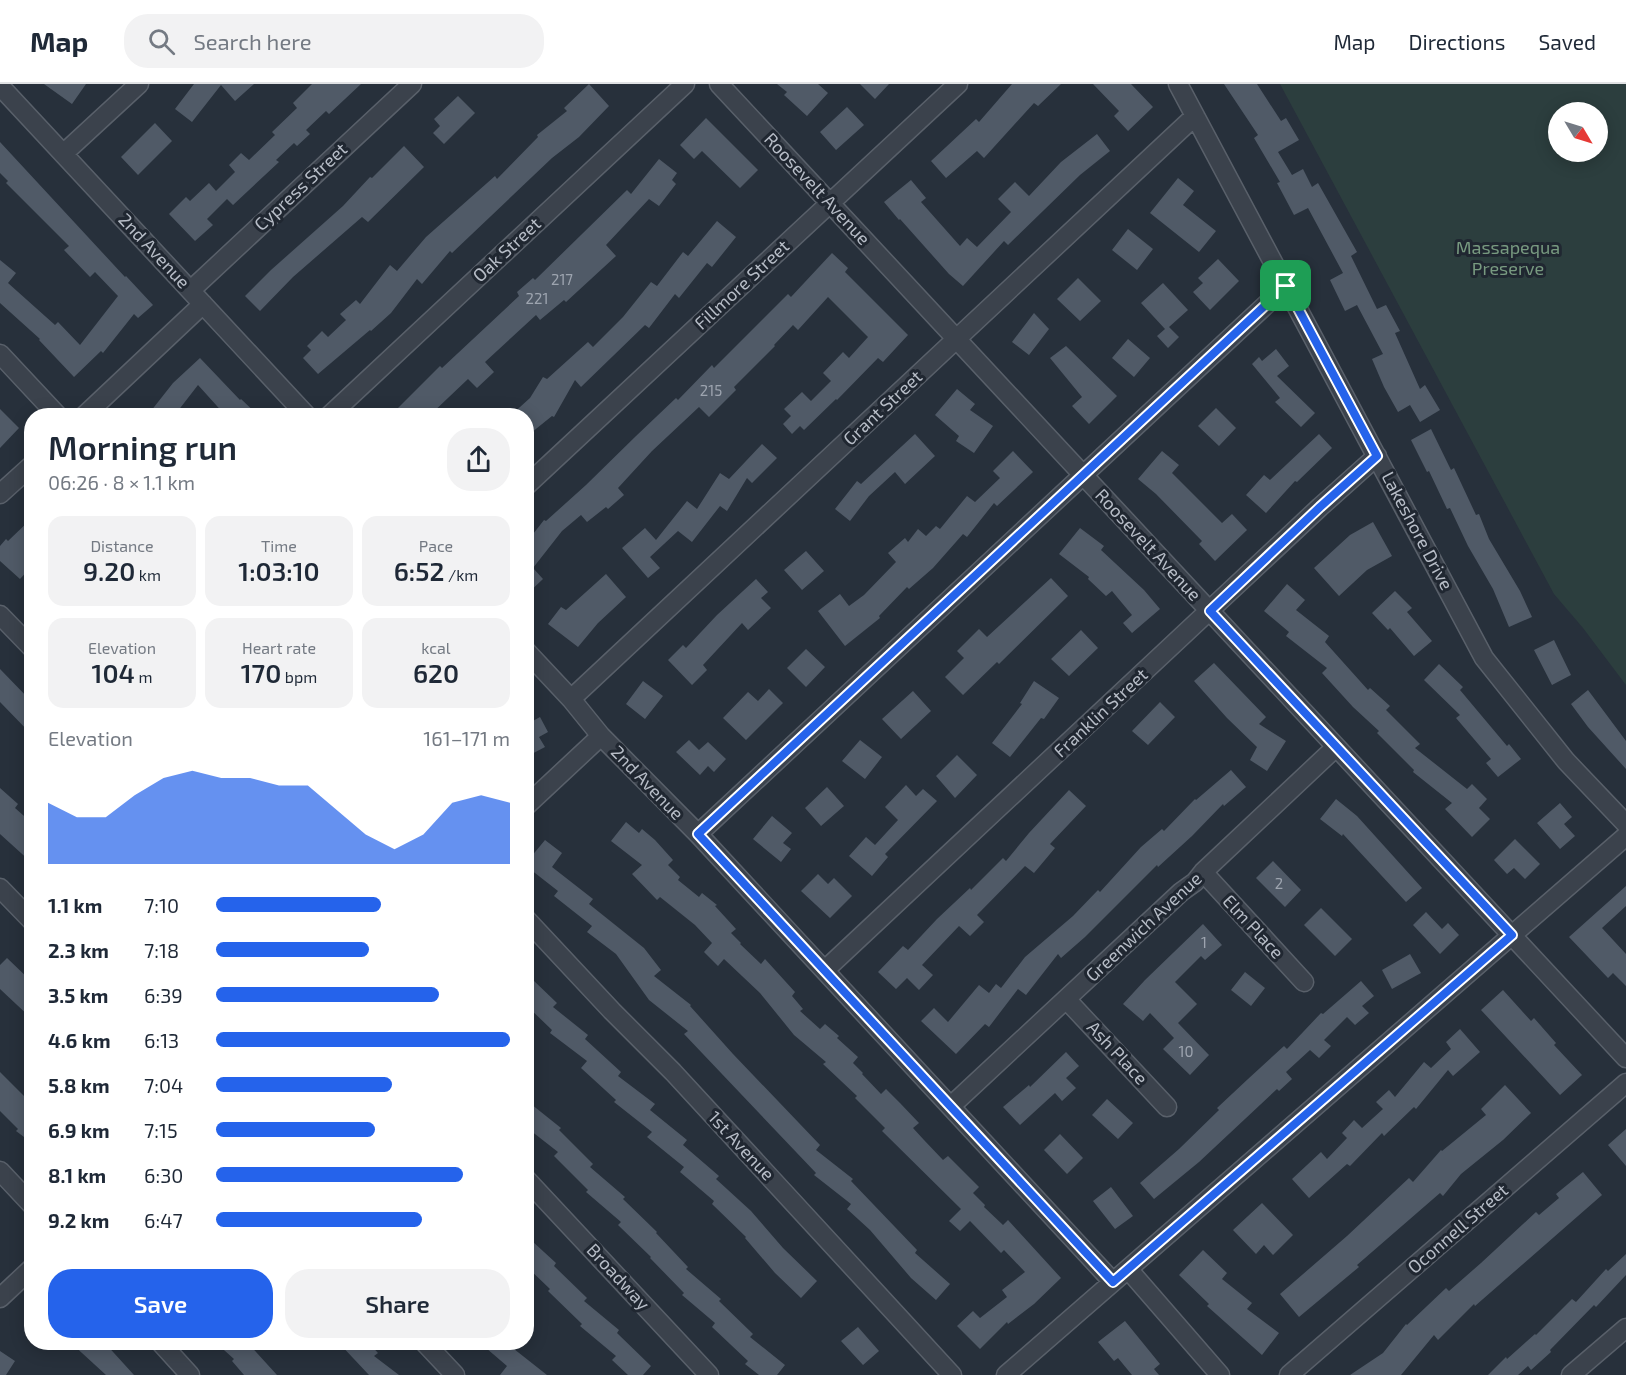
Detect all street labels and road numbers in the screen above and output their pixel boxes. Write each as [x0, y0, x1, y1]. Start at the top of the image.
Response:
street label: Roosevelt Avenue [760, 128, 875, 249]
street label: Cypress Street [249, 138, 351, 235]
street label: 2nd Avenue [114, 208, 195, 292]
street label: Oak Street [468, 212, 545, 286]
street label: Fillmore Street [689, 235, 793, 334]
street label: Grant Street [838, 365, 926, 449]
street label: Lakeshore Drive [1377, 468, 1458, 593]
street label: Roosevelt Avenue [1091, 484, 1206, 605]
street label: Franklin Street [1049, 663, 1152, 761]
street label: 2nd Avenue [607, 741, 689, 824]
street label: Greenwich Avenue [1081, 867, 1206, 986]
street label: Elm Place [1219, 890, 1289, 963]
street label: Ash Place [1083, 1016, 1153, 1089]
street label: 1st Avenue [704, 1106, 779, 1185]
street label: Oconnell Street [1403, 1179, 1512, 1278]
street label: Broadway [582, 1239, 655, 1314]

